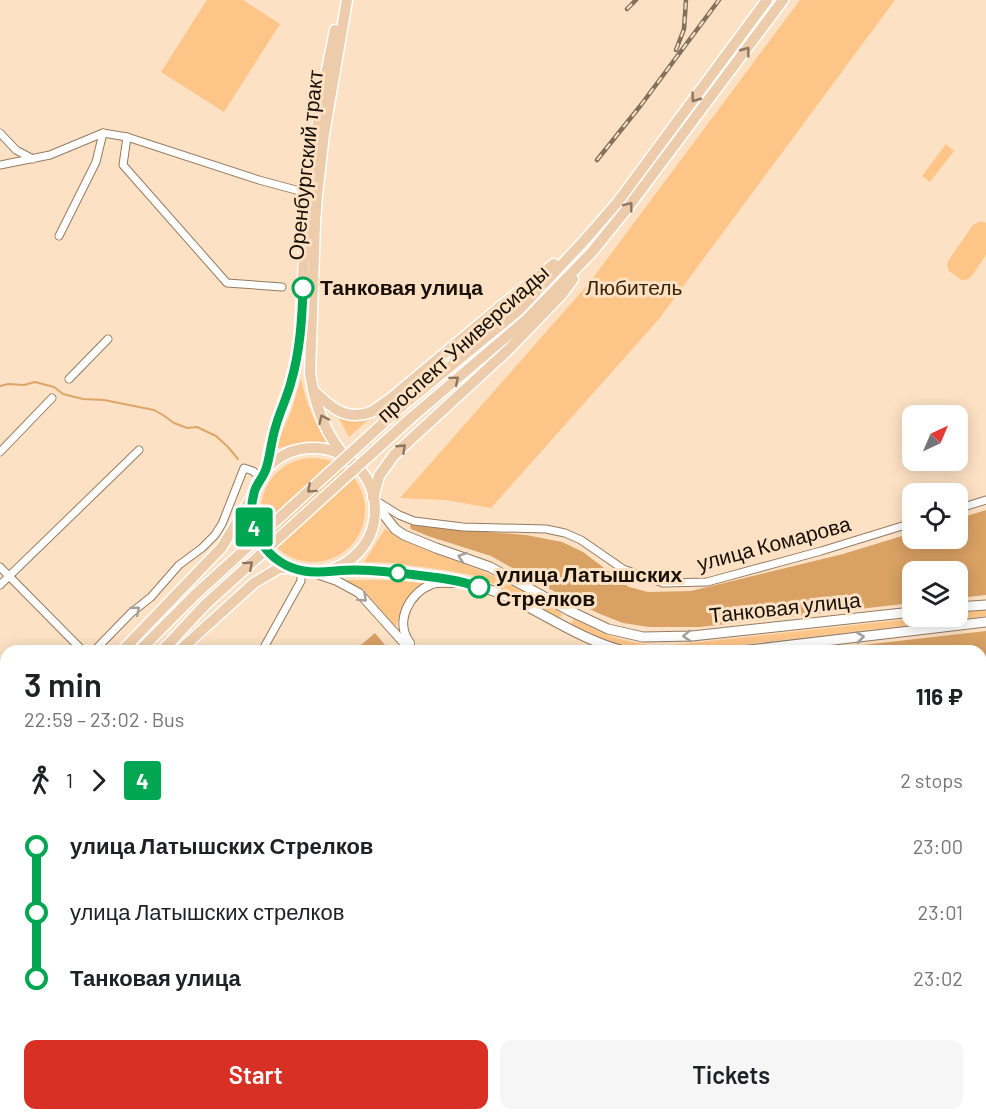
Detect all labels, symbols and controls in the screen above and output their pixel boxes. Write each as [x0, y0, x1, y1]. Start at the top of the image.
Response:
one-way arrow [739, 46, 750, 57]
street label: Оренбургский тракт [282, 68, 327, 261]
one-way arrow [691, 91, 702, 102]
one-way arrow [621, 202, 632, 213]
street label: проспект Универсиады [371, 259, 553, 427]
place label: Танковая улица [320, 274, 483, 299]
park label: Любитель [586, 274, 682, 299]
marker: Танковая улица [292, 277, 314, 299]
one-way arrow [448, 376, 459, 387]
north arrow [902, 405, 968, 471]
map controls [902, 405, 968, 627]
one-way arrow [318, 415, 330, 426]
one-way arrow [395, 444, 406, 455]
one-way arrow [307, 482, 318, 493]
button: locate [902, 483, 968, 549]
line badge: 4 [234, 508, 274, 546]
street label: улица Комарова [694, 510, 853, 575]
text: 4 [248, 515, 260, 540]
one-way arrow [457, 552, 468, 564]
one-way arrow [242, 561, 253, 572]
place label: улица Латышских Стрелков [496, 561, 682, 610]
button: layers [902, 561, 968, 627]
unlabelled marker [389, 564, 407, 582]
marker: улица Латышских Стрелков [468, 576, 490, 598]
street label: Танковая улица [708, 586, 862, 627]
one-way arrow [356, 590, 367, 601]
one-way arrow [129, 606, 140, 617]
one-way arrow [682, 629, 691, 642]
one-way arrow [856, 631, 865, 644]
text: 3 min [24, 664, 102, 704]
text: 116 ₽ [916, 683, 963, 709]
text: 22:59 – 23:02 · Bus [24, 707, 184, 731]
icon: walk [24, 764, 57, 797]
icon: forward [82, 764, 115, 797]
text: 1 [66, 768, 73, 792]
text: 4 [136, 768, 149, 793]
text: 2 stops [900, 768, 963, 792]
text: улица Латышских Стрелков [70, 832, 373, 858]
text: 23:00 [913, 834, 963, 858]
text: улица Латышских стрелков [70, 898, 344, 924]
text: 23:01 [918, 900, 963, 924]
text: Танковая улица [70, 964, 241, 990]
text: 23:02 [913, 966, 963, 990]
button: Start [24, 1040, 488, 1109]
button: Tickets [500, 1040, 963, 1109]

